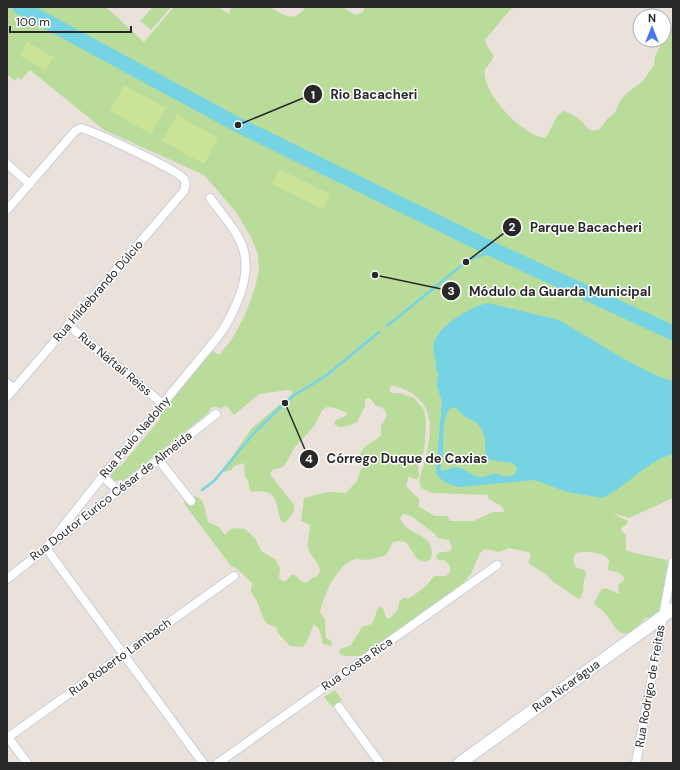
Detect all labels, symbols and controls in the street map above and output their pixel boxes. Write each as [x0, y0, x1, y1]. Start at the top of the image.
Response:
scale bar [10, 8, 131, 34]
north arrow [632, 8, 672, 48]
text: N [648, 11, 656, 25]
text: 100 m [16, 14, 50, 30]
callout: Rio Bacacheri [303, 82, 426, 107]
text: Rio Bacacheri [331, 86, 417, 103]
text: 1 [311, 87, 315, 103]
callout: Parque Bacacheri [502, 215, 650, 240]
text: 2 [509, 219, 516, 235]
text: Parque Bacacheri [530, 219, 642, 236]
street label: Rua Hildebrando Dúlcio [49, 237, 147, 345]
callout: Módulo da Guarda Municipal [441, 279, 659, 304]
text: 3 [447, 283, 455, 299]
text: Módulo da Guarda Municipal [469, 283, 651, 300]
street label: Rua Naftali Reiss [75, 329, 155, 399]
street label: Rua Paulo Nadolny [96, 392, 174, 481]
street label: Rua Doutor Eurico César de Almeida [27, 428, 195, 564]
callout: Córrego Duque de Caxias [299, 446, 496, 471]
text: Córrego Duque de Caxias [327, 450, 488, 467]
text: 4 [305, 451, 313, 467]
street label: Rua Roberto Lambach [66, 614, 174, 699]
street label: Rua Rodrigo de Freitas [631, 623, 669, 749]
street label: Rua Costa Rica [318, 634, 396, 694]
street label: Rua Nicarágua [529, 656, 603, 716]

